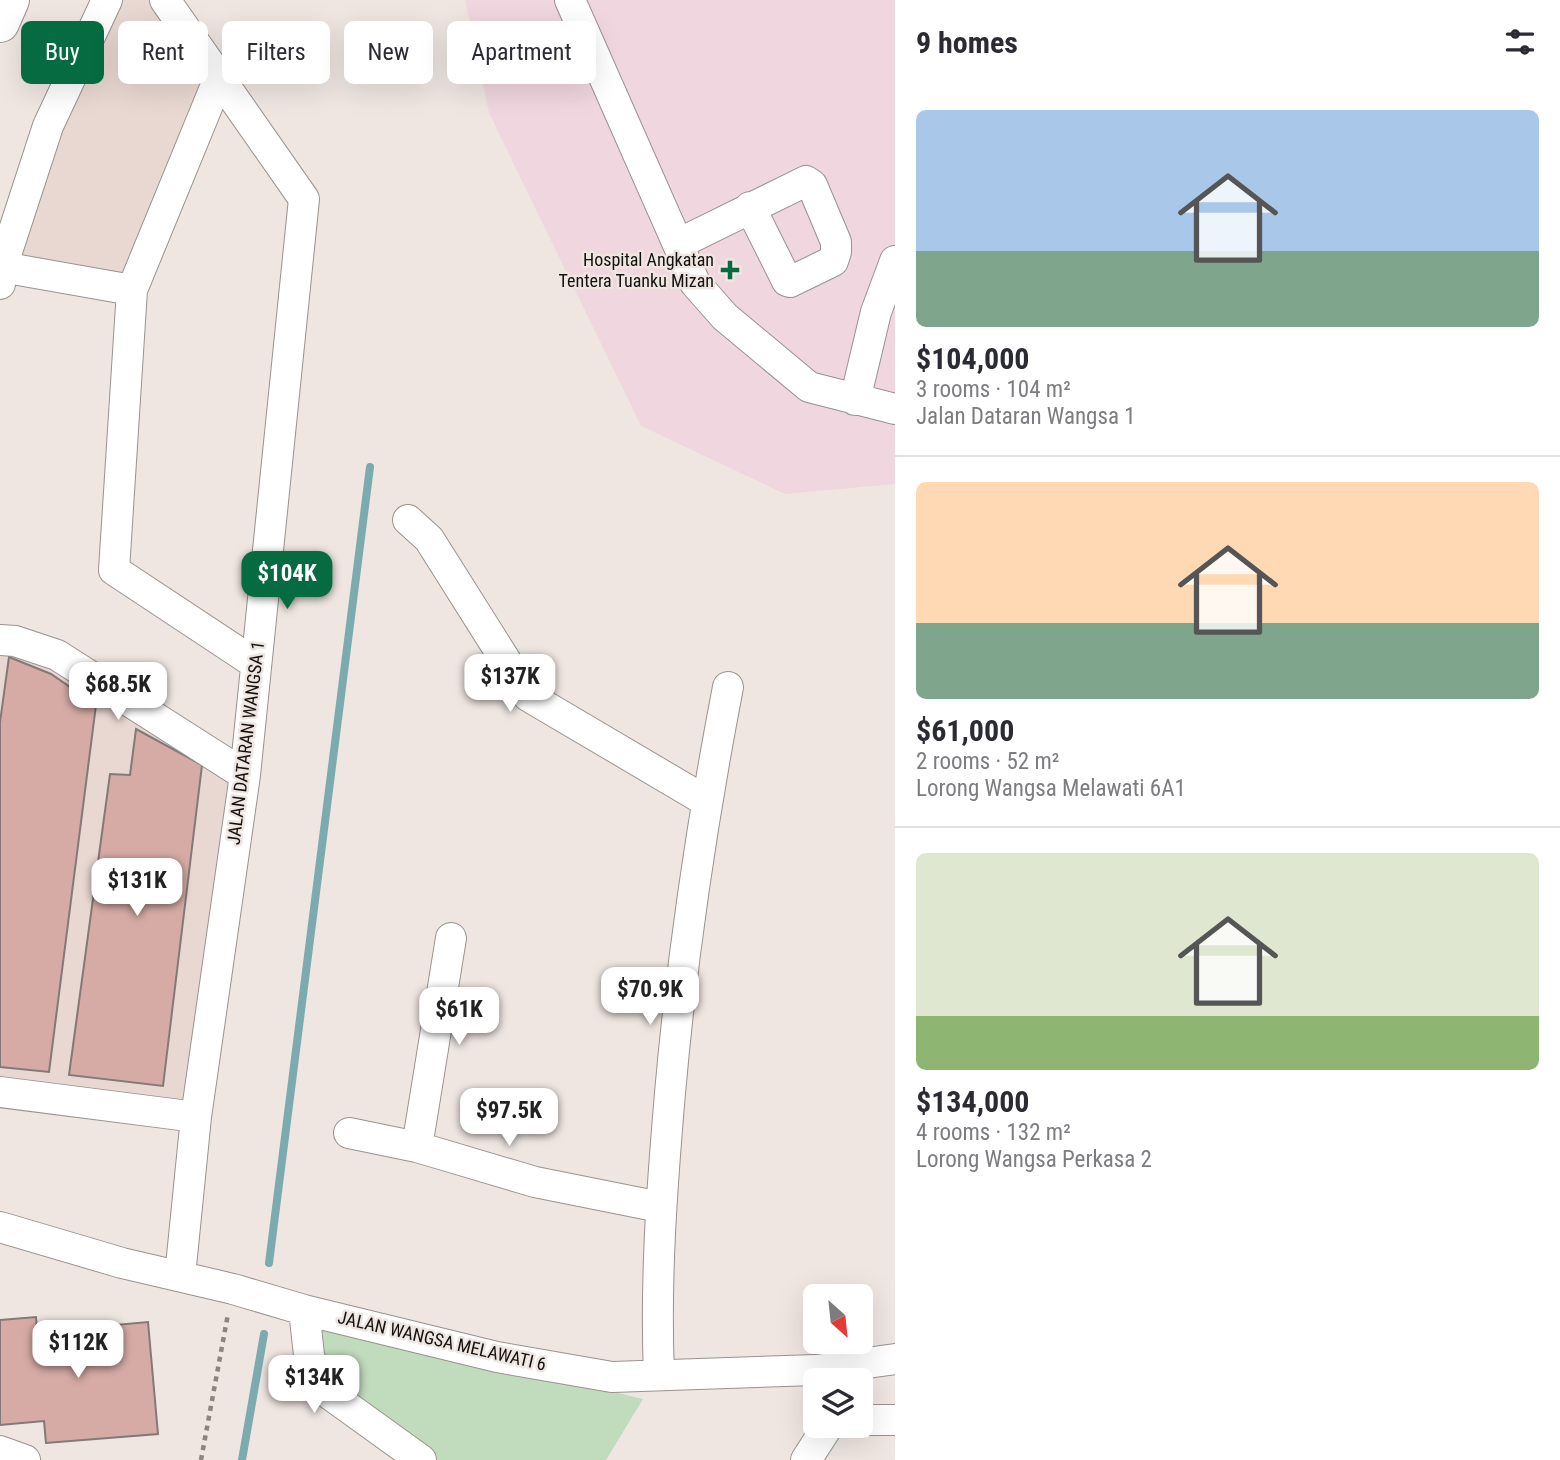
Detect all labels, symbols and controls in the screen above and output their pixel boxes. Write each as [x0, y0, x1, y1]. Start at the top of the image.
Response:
chip: Buy [21, 21, 104, 84]
chip: Rent [118, 21, 208, 84]
chip: Filters [222, 21, 330, 84]
chip: New [344, 21, 433, 84]
chip: Apartment [447, 21, 596, 84]
icon: filters [1501, 23, 1539, 61]
text: 9 homes [916, 25, 1018, 60]
icon: home [1165, 155, 1291, 281]
place label: Hospital Angkatan Tentera Tuanku Mizan [559, 249, 714, 291]
marker: Hospital Angkatan Tentera Tuanku Mizan [720, 260, 740, 280]
text: $104,000 [916, 341, 1029, 376]
text: 3 rooms · 104 m² [916, 376, 1071, 403]
text: Jalan Dataran Wangsa 1 [916, 403, 1136, 430]
icon: home [1165, 527, 1291, 653]
pin: $104K [238, 552, 336, 611]
text: $104K [257, 560, 317, 587]
street label: JALAN DATARAN WANGSA 1 [223, 640, 268, 846]
pin: $137K [461, 654, 559, 714]
pin: $68.5K [61, 662, 175, 722]
text: $137K [480, 663, 540, 690]
text: $68.5K [85, 671, 151, 698]
text: $61,000 [916, 713, 1014, 748]
text: 2 rooms · 52 m² [916, 748, 1059, 775]
text: Lorong Wangsa Melawati 6A1 [916, 775, 1186, 802]
pin: $131K [88, 858, 186, 918]
text: $131K [107, 867, 167, 894]
icon: home [1165, 898, 1291, 1024]
pin: $70.9K [593, 968, 707, 1027]
text: $70.9K [617, 976, 683, 1003]
pin: $61K [418, 988, 500, 1047]
text: $61K [435, 996, 483, 1023]
text: $134,000 [916, 1084, 1029, 1119]
pin: $97.5K [452, 1088, 566, 1148]
text: $97.5K [476, 1097, 542, 1124]
text: 4 rooms · 132 m² [916, 1119, 1071, 1146]
text: Lorong Wangsa Perkasa 2 [916, 1146, 1152, 1173]
north arrow [803, 1284, 873, 1354]
map controls [803, 1284, 873, 1438]
street label: JALAN WANGSA MELAWATI 6 [336, 1306, 548, 1375]
pin: $112K [29, 1320, 127, 1380]
text: $112K [48, 1329, 108, 1356]
pin: $134K [265, 1356, 363, 1415]
text: $134K [284, 1364, 344, 1391]
button: layers [803, 1368, 873, 1438]

